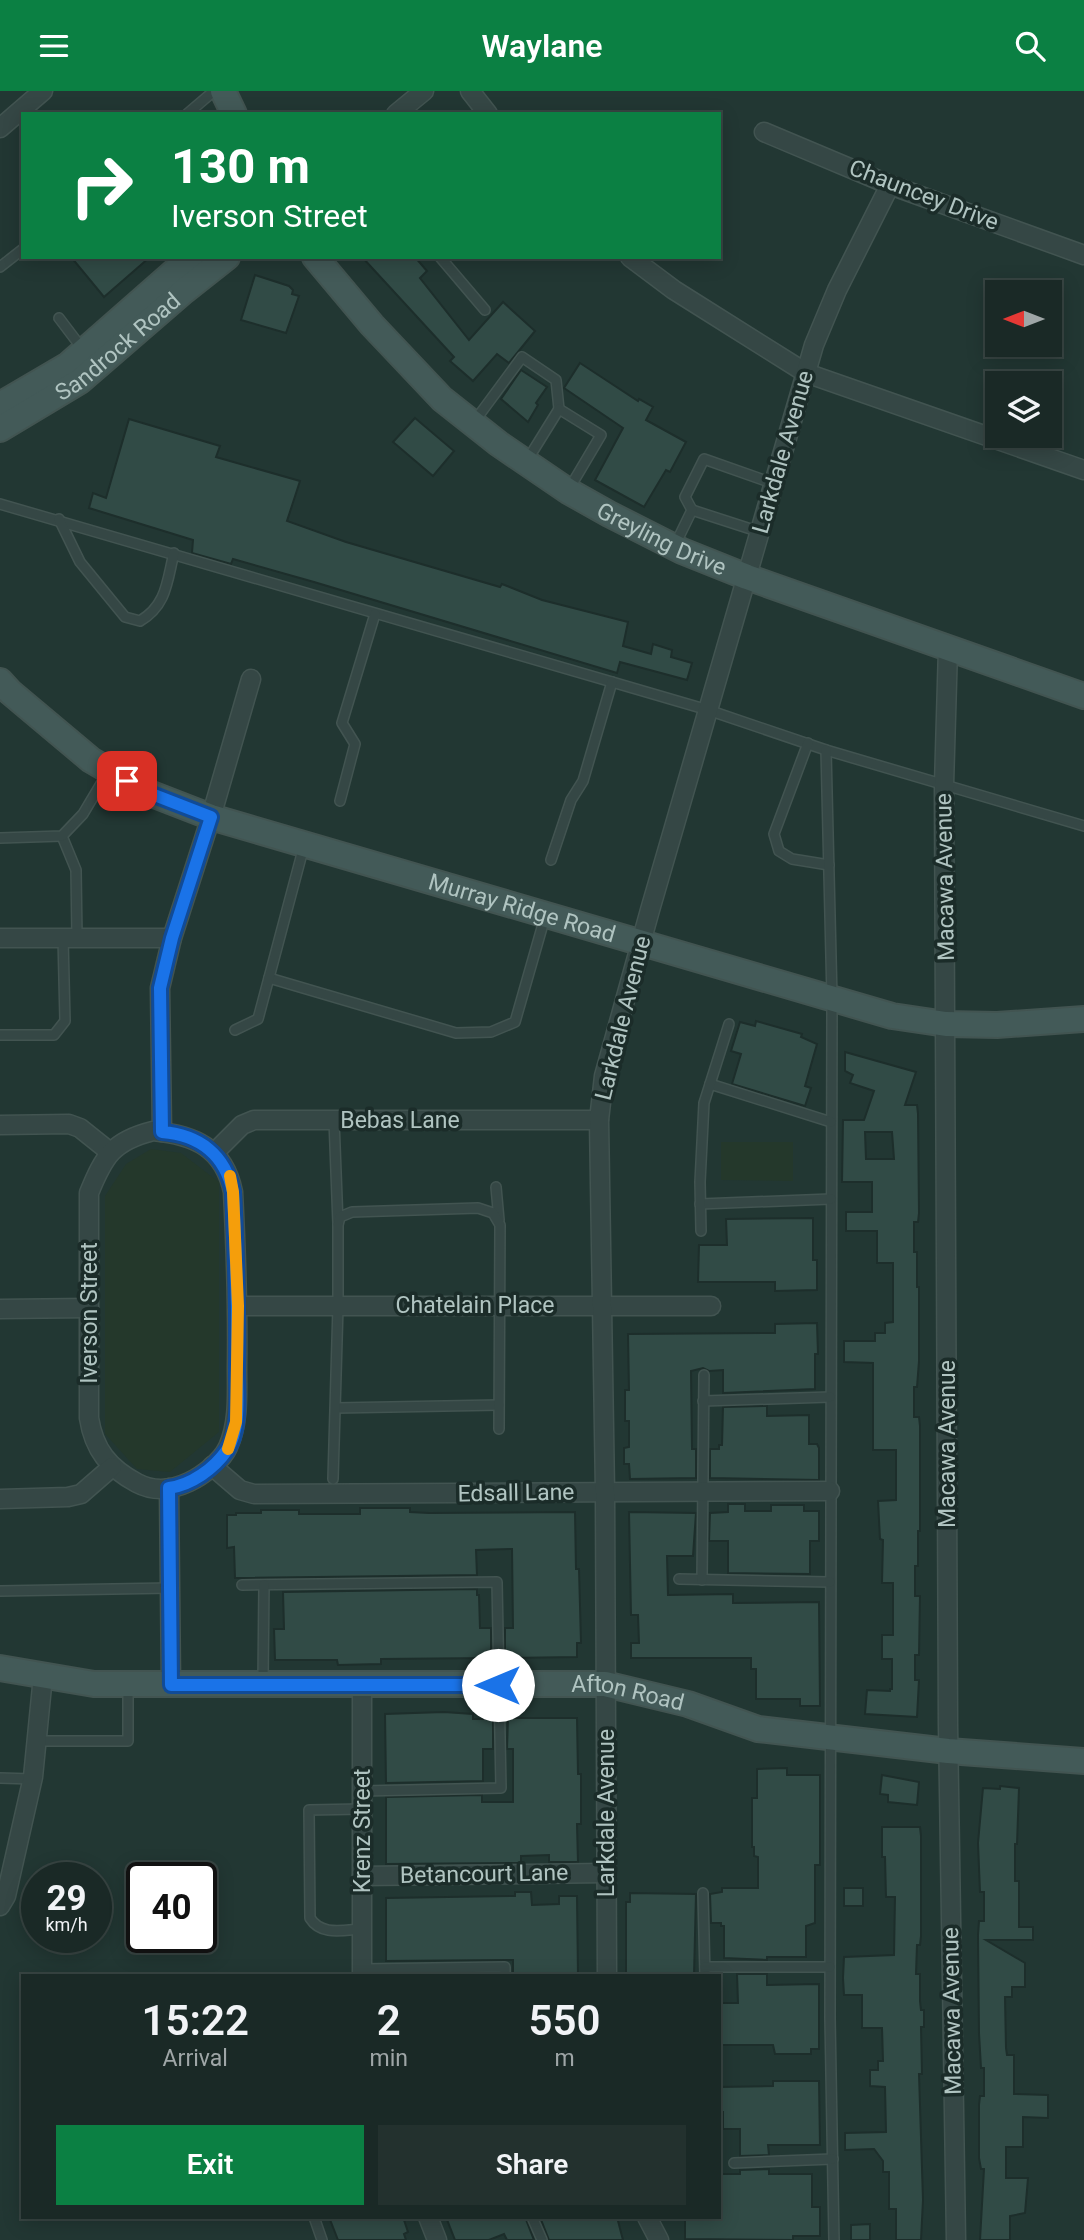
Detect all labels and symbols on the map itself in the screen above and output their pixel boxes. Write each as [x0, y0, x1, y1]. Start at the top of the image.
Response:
street label: Chauncey Drive [845, 154, 1003, 236]
north arrow [985, 280, 1062, 357]
street label: Sandrock Road [50, 287, 186, 406]
street label: Larkdale Avenue [747, 367, 819, 537]
street label: Greyling Drive [592, 496, 730, 581]
pin [97, 751, 157, 811]
street label: Macawa Avenue [930, 793, 960, 961]
street label: Murray Ridge Road [426, 868, 619, 948]
street label: Larkdale Avenue [590, 933, 656, 1103]
street label: Bebas Lane [340, 1107, 460, 1134]
street label: Iverson Street [76, 1242, 103, 1384]
street label: Chatelain Place [396, 1292, 554, 1319]
street label: Macawa Avenue [934, 1360, 961, 1528]
street label: Edsall Lane [457, 1478, 575, 1508]
position arrow [461, 1648, 535, 1722]
street label: Afton Road [571, 1670, 687, 1716]
street label: Larkdale Avenue [593, 1729, 620, 1897]
street label: Krenz Street [349, 1769, 376, 1893]
street label: Betancourt Lane [400, 1859, 568, 1889]
speed limit sign: 40 [126, 1862, 217, 1953]
street label: Macawa Avenue [937, 1927, 967, 2095]

